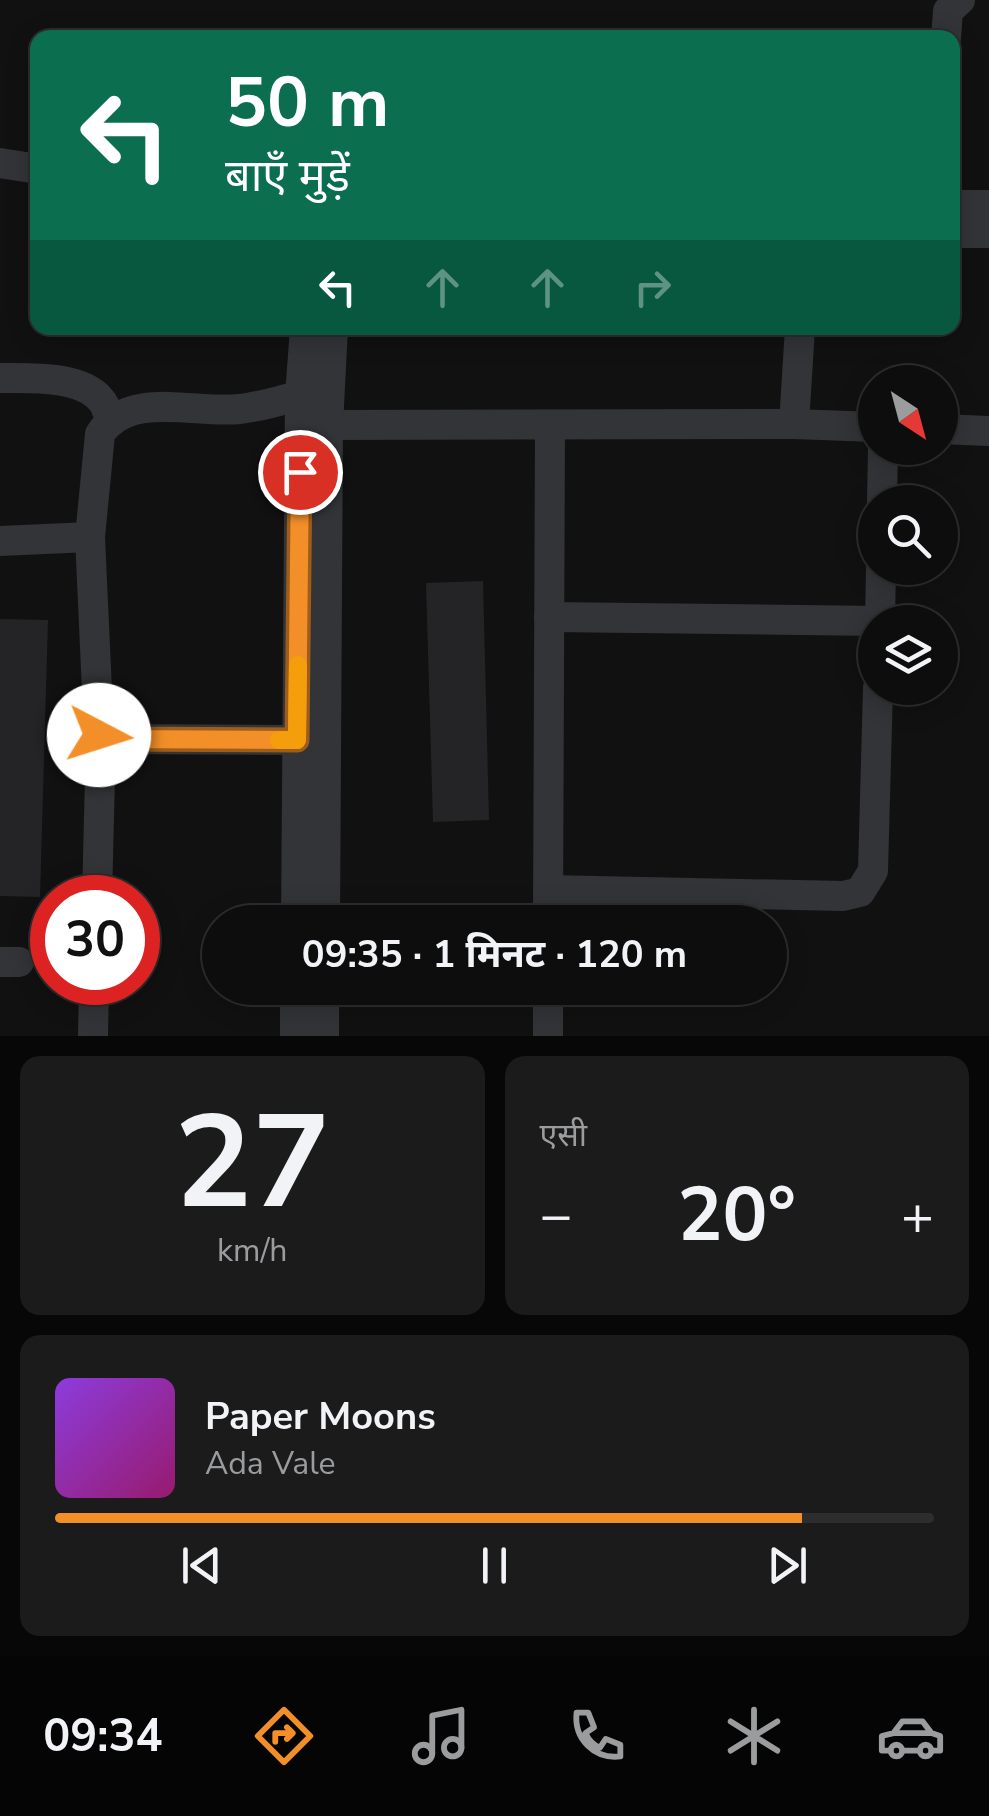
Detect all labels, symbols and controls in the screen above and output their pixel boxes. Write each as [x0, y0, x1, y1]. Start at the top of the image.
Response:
text: 50 m [225, 55, 389, 151]
icon: left [60, 70, 190, 200]
text: बाएँ मुड़ें [225, 146, 350, 207]
icon: left [310, 260, 365, 315]
icon: ahead [415, 260, 470, 315]
icon: ahead [520, 260, 575, 315]
icon: right [625, 260, 680, 315]
north arrow [858, 365, 958, 465]
map controls [858, 365, 958, 705]
pin [258, 430, 343, 515]
icon: arrive [273, 445, 328, 500]
button: search [858, 485, 958, 585]
button: layers [858, 605, 958, 705]
position arrow [47, 683, 151, 787]
speed limit sign: 30 [30, 875, 160, 1005]
text: 09:35 · 1 मिनट · 120 m [302, 929, 687, 980]
text: 27 [174, 1075, 330, 1252]
text: एसी [540, 1114, 587, 1157]
text: 20° [678, 1164, 796, 1266]
text: − [540, 1178, 573, 1253]
text: + [901, 1178, 934, 1253]
text: km/h [217, 1229, 288, 1272]
text: Paper Moons [205, 1391, 436, 1442]
text: Ada Vale [205, 1442, 336, 1485]
icon: previous [174, 1538, 229, 1593]
icon: pause [467, 1538, 522, 1593]
icon: next [760, 1538, 815, 1593]
icon: directions [249, 1701, 319, 1771]
icon: music [406, 1701, 476, 1771]
icon: phone [562, 1701, 632, 1771]
icon: climate [719, 1701, 789, 1771]
icon: car [876, 1701, 946, 1771]
text: 09:34 [43, 1706, 162, 1767]

